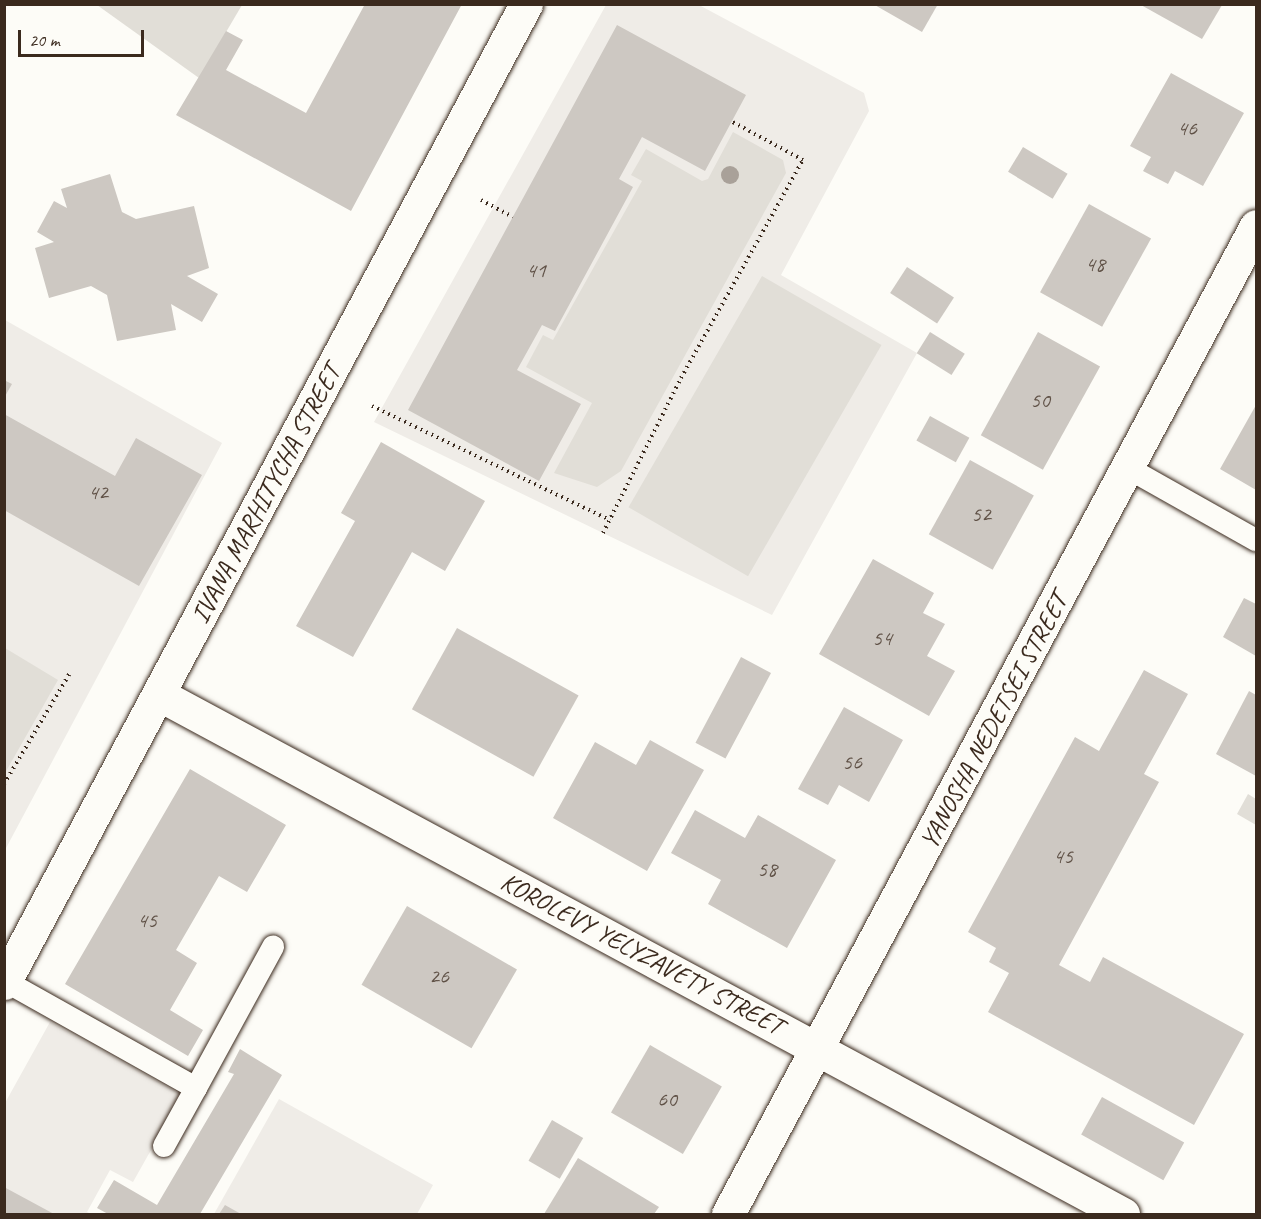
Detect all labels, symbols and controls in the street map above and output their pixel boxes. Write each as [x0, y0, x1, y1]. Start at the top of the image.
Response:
scale bar [21, 18, 147, 56]
text: 20 m [29, 29, 60, 51]
house number: 46 [1177, 116, 1197, 142]
house number: 48 [1085, 252, 1105, 278]
house number: 41 [526, 258, 546, 284]
street label: IVANA MARHITYCHA STREET [185, 360, 347, 628]
house number: 50 [1030, 388, 1050, 414]
house number: 42 [88, 480, 108, 506]
house number: 52 [971, 502, 991, 528]
street label: YANOSHA NEDETSEI STREET [913, 587, 1075, 855]
house number: 54 [872, 626, 892, 652]
house number: 56 [842, 750, 862, 776]
house number: 45 [1053, 844, 1073, 870]
house number: 58 [757, 857, 777, 883]
street label: KOROLEVY YELYZAVETY STREET [496, 866, 788, 1042]
house number: 45 [137, 908, 157, 934]
house number: 26 [429, 964, 449, 990]
house number: 60 [657, 1087, 677, 1113]

